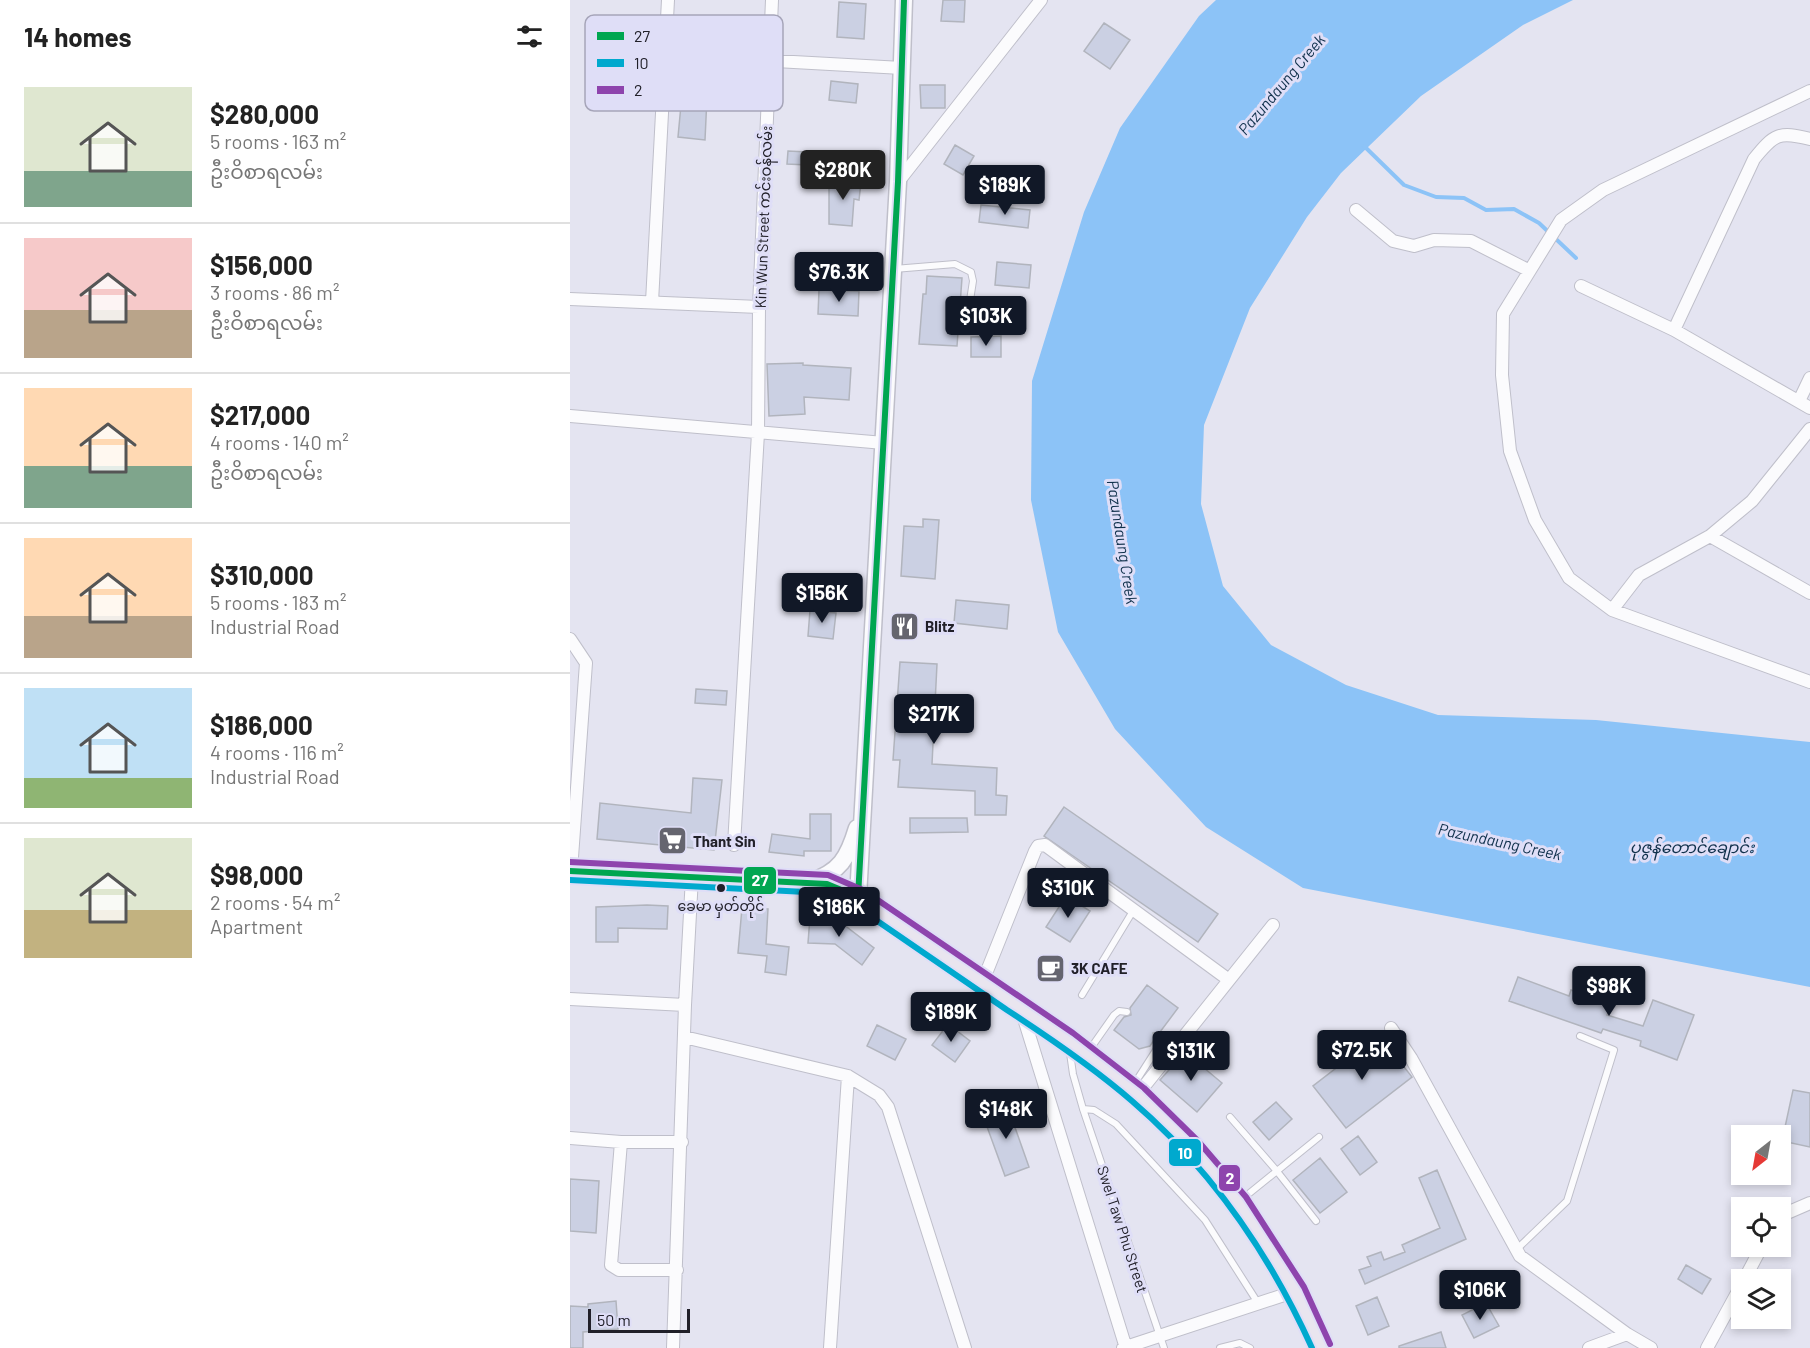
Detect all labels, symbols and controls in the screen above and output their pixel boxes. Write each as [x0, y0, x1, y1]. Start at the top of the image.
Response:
legend [585, 15, 783, 111]
icon: filters [513, 20, 546, 53]
text: 14 homes [24, 21, 131, 52]
text: 27 [634, 26, 651, 45]
water label: Pazundaung Creek [1233, 30, 1329, 138]
text: 10 [634, 53, 649, 72]
text: 2 [634, 80, 643, 99]
text: $280,000 [210, 98, 319, 129]
icon: home [72, 111, 144, 183]
street label: Kin Wun Street ကင်းဝန်လမ်း [751, 125, 779, 309]
text: 5 rooms · 163 m² [210, 129, 346, 153]
pin: $280K [801, 150, 885, 201]
text: $280K [814, 157, 872, 181]
text: ဦးဝိစာရလမ်း [210, 159, 323, 183]
pin: $189K [963, 165, 1047, 216]
text: $189K [979, 172, 1031, 196]
text: $156,000 [210, 249, 313, 280]
pin: $76.3K [790, 252, 888, 303]
text: $76.3K [809, 259, 869, 283]
icon: home [72, 262, 144, 334]
text: 3 rooms · 86 m² [210, 280, 339, 304]
pin: $103K [944, 296, 1028, 347]
text: $103K [959, 303, 1013, 327]
text: ဦးဝိစာရလမ်း [210, 310, 323, 334]
text: $217,000 [210, 399, 310, 430]
icon: home [72, 412, 144, 484]
text: 4 rooms · 140 m² [210, 430, 349, 454]
text: ဦးဝိစာရလမ်း [210, 460, 323, 484]
water label: Pazundaung Creek [1104, 479, 1142, 606]
text: $310,000 [210, 559, 314, 590]
icon: home [72, 562, 144, 634]
pin: $156K [780, 573, 864, 624]
text: $156K [796, 580, 848, 604]
text: 5 rooms · 183 m² [210, 590, 346, 614]
restaurant icon: Blitz [888, 610, 920, 642]
text: Industrial Road [210, 614, 340, 638]
place label: Blitz [925, 617, 954, 635]
pin: $217K [892, 694, 976, 745]
text: $217K [908, 701, 960, 725]
text: $186,000 [210, 709, 313, 740]
icon: home [72, 712, 144, 784]
text: 4 rooms · 116 m² [210, 740, 344, 764]
text: Industrial Road [210, 764, 340, 788]
water label: Pazundaung Creek [1437, 819, 1563, 863]
supermarket icon: Thant Sin [656, 825, 688, 857]
place label: Thant Sin [693, 832, 756, 850]
water label: ပုဇွန်တောင်ချောင်း [1630, 836, 1756, 861]
text: $98,000 [210, 859, 303, 890]
icon: home [72, 862, 144, 934]
line badge: 27 [743, 866, 777, 895]
pin: $310K [1026, 868, 1110, 919]
text: 27 [752, 870, 769, 889]
text: $310K [1041, 875, 1095, 899]
marker: ခေမာ မှတ်တိုင် [715, 882, 727, 894]
pin: $186K [797, 887, 881, 938]
text: 2 rooms · 54 m² [210, 890, 340, 914]
text: $186K [813, 894, 865, 918]
place label: ခေမာ မှတ်တိုင် [678, 896, 764, 918]
text: Apartment [210, 914, 303, 938]
cafe icon: 3K CAFE [1034, 952, 1066, 984]
place label: 3K CAFE [1071, 959, 1128, 977]
pin: $98K [1573, 966, 1645, 1017]
text: $98K [1586, 973, 1632, 997]
pin: $189K [909, 992, 993, 1043]
text: $189K [925, 999, 977, 1023]
pin: $72.5K [1313, 1030, 1411, 1081]
pin: $131K [1149, 1031, 1233, 1082]
text: $72.5K [1331, 1037, 1393, 1061]
text: $131K [1167, 1038, 1215, 1062]
pin: $148K [964, 1089, 1048, 1140]
text: $148K [979, 1096, 1033, 1120]
north arrow [1731, 1125, 1791, 1185]
map controls [1731, 1125, 1791, 1329]
line badge: 10 [1168, 1138, 1202, 1167]
text: 10 [1178, 1143, 1192, 1162]
street label: Swel Taw Phu Street [1094, 1163, 1152, 1295]
line badge: 2 [1218, 1164, 1241, 1192]
text: 2 [1226, 1168, 1235, 1187]
button: locate [1731, 1197, 1791, 1257]
button: layers [1731, 1269, 1791, 1329]
pin: $106K [1438, 1270, 1522, 1321]
text: $106K [1453, 1277, 1507, 1301]
scale bar [588, 1306, 690, 1334]
text: 50 m [597, 1310, 631, 1329]

